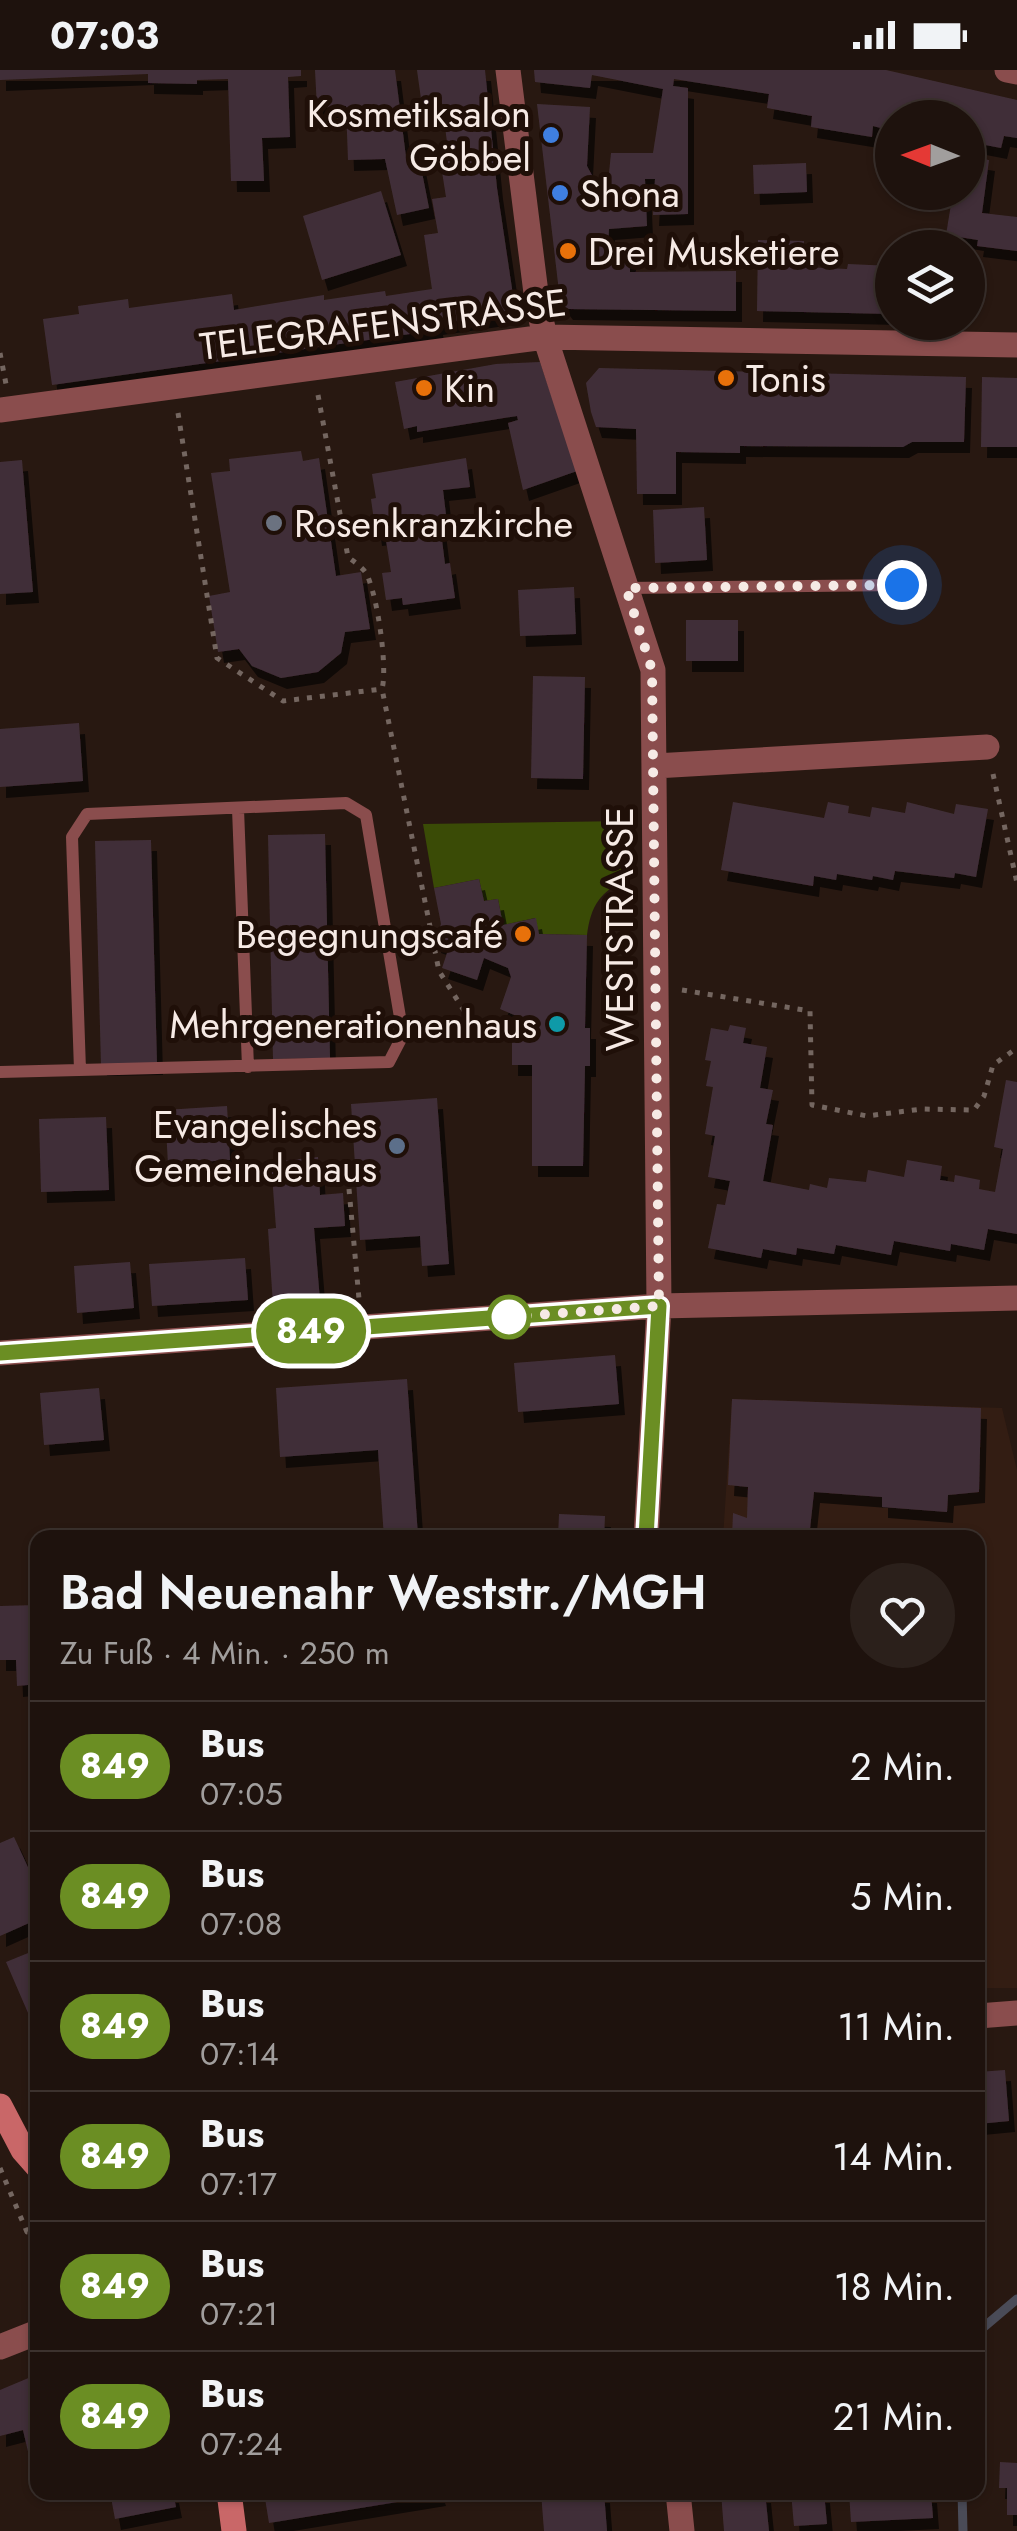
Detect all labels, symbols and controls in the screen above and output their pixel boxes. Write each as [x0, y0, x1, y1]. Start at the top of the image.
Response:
text: 07:03 [50, 8, 159, 63]
place label: Kosmetiksalon Göbbel [307, 86, 531, 185]
north arrow [875, 100, 985, 210]
map controls [875, 100, 985, 340]
marker: Kosmetiksalon Göbbel [540, 124, 562, 146]
place label: Shona [580, 166, 680, 221]
marker: Shona [549, 182, 571, 204]
place label: Drei Musketiere [588, 224, 840, 279]
button: layers [875, 230, 985, 340]
marker: Drei Musketiere [557, 240, 579, 262]
street label: TELEGRAFENSTRASSE [196, 274, 570, 374]
place label: Tonis [746, 351, 826, 406]
place label: Kin [444, 361, 495, 416]
marker: Tonis [715, 367, 737, 389]
marker: Kin [413, 377, 435, 399]
place label: Rosenkranzkirche [294, 496, 573, 551]
marker: Rosenkranzkirche [263, 512, 285, 534]
your location [877, 560, 927, 610]
street label: WESTSTRASSE [592, 807, 647, 1051]
place label: Begegnungscafé [236, 907, 503, 962]
marker: Begegnungscafé [512, 923, 534, 945]
place label: Mehrgenerationenhaus [169, 997, 537, 1052]
marker: Mehrgenerationenhaus [546, 1013, 568, 1035]
place label: Evangelisches Gemeindehaus [134, 1097, 377, 1196]
marker: Evangelisches Gemeindehaus [386, 1135, 408, 1157]
unlabelled marker [488, 1296, 530, 1338]
line badge: 849 [254, 1298, 368, 1364]
text: 849 [276, 1306, 346, 1356]
text: Bad Neuenahr Weststr./MGH [60, 1558, 707, 1627]
button: heart [850, 1563, 955, 1668]
text: Zu Fuß · 4 Min. · 250 m [60, 1630, 390, 1676]
text: Bus [200, 1716, 264, 1771]
text: 2 Min. [850, 1739, 955, 1794]
text: 849 [80, 1741, 150, 1791]
text: 07:05 [200, 1771, 283, 1817]
text: Bus [200, 1846, 264, 1901]
text: 5 Min. [850, 1869, 955, 1924]
text: 849 [80, 1871, 150, 1921]
text: 07:08 [200, 1901, 282, 1947]
text: Bus [200, 1976, 264, 2031]
text: 11 Min. [837, 1999, 955, 2054]
text: 849 [80, 2001, 150, 2051]
text: 07:14 [200, 2031, 279, 2077]
text: Bus [200, 2106, 264, 2161]
text: 14 Min. [832, 2129, 955, 2184]
text: 849 [80, 2131, 150, 2181]
text: 07:17 [200, 2161, 277, 2207]
text: Bus [200, 2236, 264, 2291]
text: 18 Min. [834, 2259, 955, 2314]
text: 849 [80, 2261, 150, 2311]
text: 07:21 [200, 2291, 278, 2337]
text: Bus [200, 2366, 264, 2421]
text: 21 Min. [833, 2389, 955, 2444]
text: 849 [80, 2391, 150, 2441]
text: 07:24 [200, 2421, 282, 2467]

